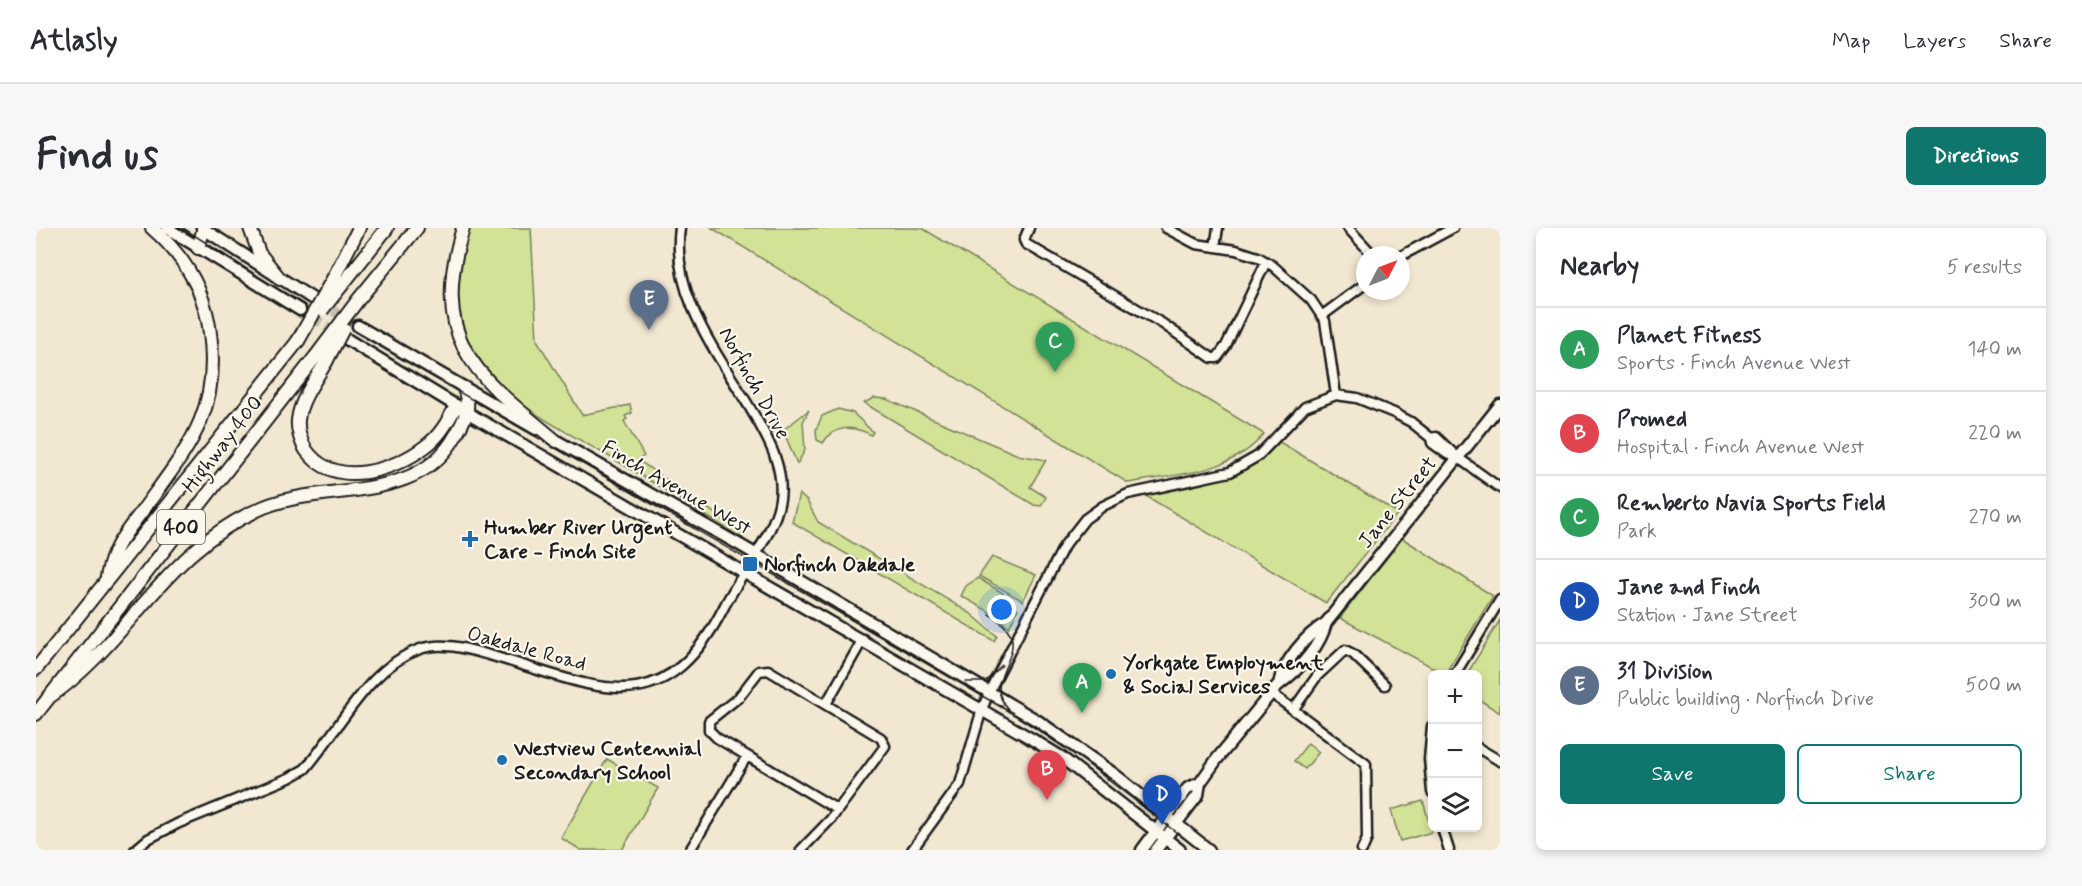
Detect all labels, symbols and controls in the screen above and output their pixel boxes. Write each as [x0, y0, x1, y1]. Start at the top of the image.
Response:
text: Atlasly [30, 23, 118, 60]
text: Map [1832, 27, 1870, 55]
text: Layers [1903, 27, 1966, 55]
text: Share [1999, 27, 2052, 55]
button: Directions [1906, 127, 2046, 185]
text: Find us [36, 129, 158, 184]
north arrow [1356, 246, 1410, 300]
text: Nearby [1560, 250, 1639, 284]
text: 5 results [1947, 254, 2022, 281]
pin: E [630, 280, 668, 330]
street label: Norfinch Drive [712, 322, 797, 445]
pin: C [1036, 322, 1074, 372]
text: Planet Fitness [1617, 322, 1761, 350]
text: A [1573, 336, 1586, 363]
text: 140 m [1968, 336, 2022, 363]
text: Sports · Finch Avenue West [1617, 350, 1851, 377]
street label: Highway 400 [176, 390, 271, 500]
text: Promed [1617, 406, 1687, 434]
text: B [1573, 420, 1586, 447]
text: 220 m [1968, 420, 2022, 447]
street label: Finch Avenue West [597, 434, 757, 542]
text: Hospital · Finch Avenue West [1617, 434, 1864, 461]
street label: Jane Street [1352, 451, 1444, 555]
text: Remberto Navia Sports Field [1617, 490, 1886, 518]
text: C [1572, 504, 1587, 531]
text: 270 m [1969, 504, 2022, 531]
road number: 400 [157, 510, 205, 544]
place label: Humber River Urgent Care - Finch Site [484, 514, 672, 566]
text: Park [1617, 518, 1657, 545]
marker: Humber River Urgent Care - Finch Site [461, 530, 479, 548]
place label: Norfinch Oakdale [764, 551, 916, 579]
marker: Norfinch Oakdale [741, 555, 759, 573]
text: Jane and Finch [1617, 574, 1760, 602]
text: D [1573, 588, 1586, 615]
text: 300 m [1968, 588, 2022, 615]
your location [987, 595, 1016, 624]
text: Station · Jane Street [1617, 602, 1798, 629]
street label: Oakdale Road [464, 620, 589, 678]
place label: Yorkgate Employment & Social Services [1123, 649, 1324, 701]
text: 31 Division [1617, 658, 1713, 686]
pin: A [1062, 664, 1102, 713]
marker: Yorkgate Employment & Social Services [1104, 667, 1118, 681]
map controls [1428, 670, 1482, 832]
button: + [1428, 670, 1482, 724]
text: E [1574, 672, 1585, 699]
text: 500 m [1965, 672, 2022, 699]
text: Public building · Norfinch Drive [1617, 686, 1874, 713]
button: − [1428, 724, 1482, 778]
place label: Westview Centennial Secondary School [513, 735, 702, 787]
button: Save [1560, 744, 1785, 804]
button: Share [1797, 744, 2022, 804]
pin: B [1028, 750, 1066, 800]
marker: Westview Centennial Secondary School [495, 753, 509, 767]
pin: D [1142, 776, 1182, 825]
button: layers [1428, 778, 1482, 832]

